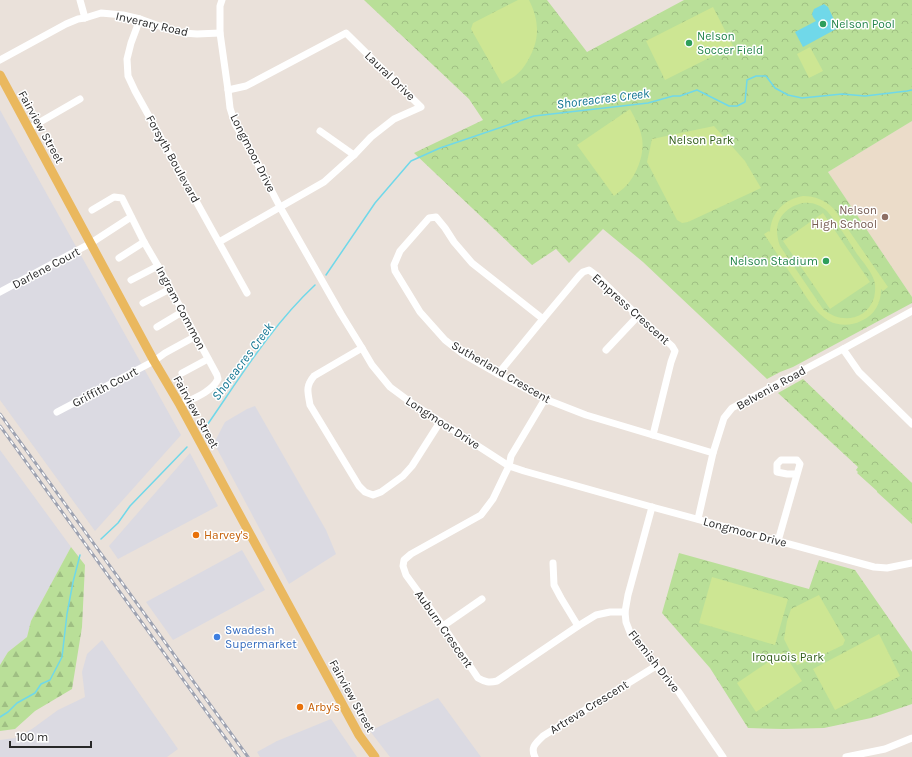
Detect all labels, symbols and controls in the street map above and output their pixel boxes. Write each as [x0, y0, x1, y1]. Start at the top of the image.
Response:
street label: Inverary Road [114, 9, 190, 39]
place label: Nelson Pool [831, 17, 895, 31]
marker: Nelson Pool [818, 19, 828, 29]
place label: Nelson Soccer Field [697, 29, 763, 57]
marker: Nelson Soccer Field [684, 38, 694, 48]
street label: Laural Drive [362, 49, 418, 103]
water label: Shoreacres Creek [556, 85, 651, 112]
street label: Fairview Street [15, 88, 67, 166]
street label: Longmoor Drive [227, 112, 279, 194]
street label: Forsyth Boulevard [143, 113, 203, 205]
park label: Nelson Park [668, 133, 734, 147]
place label: Nelson High School [811, 203, 877, 231]
marker: Nelson High School [880, 212, 890, 222]
street label: Darlene Court [10, 244, 83, 292]
place label: Nelson Stadium [730, 254, 818, 268]
marker: Nelson Stadium [821, 256, 831, 266]
street label: Ingram Common [153, 264, 209, 352]
street label: Empress Crescent [589, 271, 673, 348]
water label: Shoreacres Creek [208, 319, 277, 403]
street label: Sutherland Crescent [449, 338, 554, 406]
street label: Belvenia Road [734, 363, 808, 413]
street label: Griffith Court [70, 364, 141, 410]
street label: Fairview Street [170, 373, 222, 451]
street label: Longmoor Drive [403, 394, 483, 452]
street label: Longmoor Drive [702, 514, 788, 550]
place label: Harvey's [204, 528, 249, 542]
marker: Harvey's [191, 530, 201, 540]
street label: Auburn Crescent [412, 588, 476, 671]
place label: Swadesh Supermarket [225, 623, 297, 651]
street label: Flemish Drive [625, 627, 683, 695]
marker: Swadesh Supermarket [212, 632, 222, 642]
park label: Iroquois Park [752, 650, 824, 664]
street label: Fairview Street [326, 657, 378, 735]
street label: Artreva Crescent [547, 677, 631, 737]
place label: Arby's [308, 700, 340, 714]
marker: Arby's [295, 702, 305, 712]
scale bar [10, 723, 91, 749]
text: 100 m [16, 730, 48, 744]

